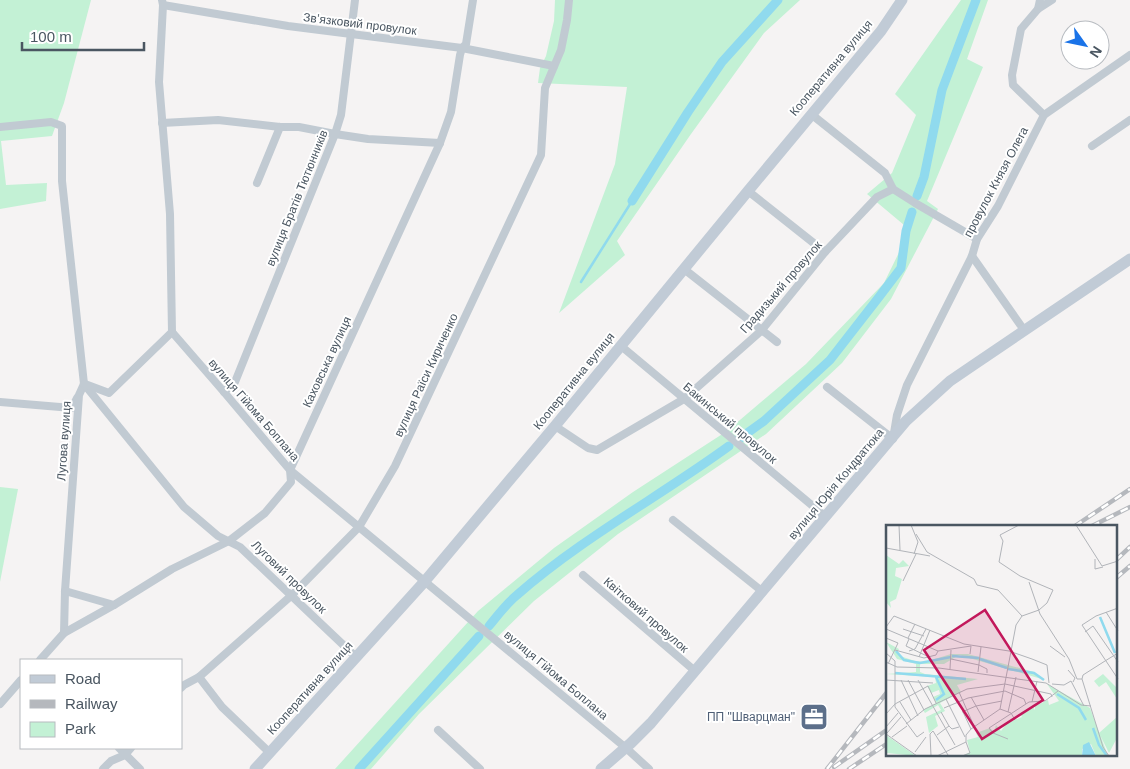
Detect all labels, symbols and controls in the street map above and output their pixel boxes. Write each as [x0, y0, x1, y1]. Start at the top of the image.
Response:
street label: Звʼязковий провулок [302, 10, 418, 38]
street label: Кооперативна вулиця [787, 17, 875, 119]
scale bar [22, 20, 145, 52]
north arrow [1060, 20, 1110, 70]
text: 100 m [30, 28, 72, 45]
text: N [1086, 43, 1105, 61]
street label: провулок Князя Олега [961, 124, 1031, 240]
street label: вулиця Братів Тютюнників [263, 128, 331, 268]
street label: Градизький провулок [737, 238, 825, 336]
street label: вулиця Раїси Кириченко [391, 311, 461, 439]
street label: Каховська вулиця [300, 314, 354, 410]
street label: Кооперативна вулиця [531, 330, 617, 432]
street label: вулиця Гійома Боплана [206, 356, 302, 464]
street label: Бакинський провулок [680, 380, 780, 467]
street label: Лугова вулиця [54, 401, 74, 481]
street label: вулиця Юрія Кондратюка [785, 425, 887, 542]
inset map [886, 525, 1118, 756]
street label: Луговий провулок [249, 538, 330, 617]
street label: Квітковий провулок [601, 574, 692, 656]
street label: вулиця Гійома Боплана [501, 628, 611, 723]
street label: Кооперативна вулиця [264, 638, 356, 738]
legend [20, 659, 182, 749]
text: Road [65, 670, 101, 687]
text: Railway [65, 695, 118, 712]
office icon: ПП "Шварцман" [799, 702, 829, 732]
place label: ПП "Шварцман" [707, 710, 795, 724]
text: Park [65, 720, 96, 737]

